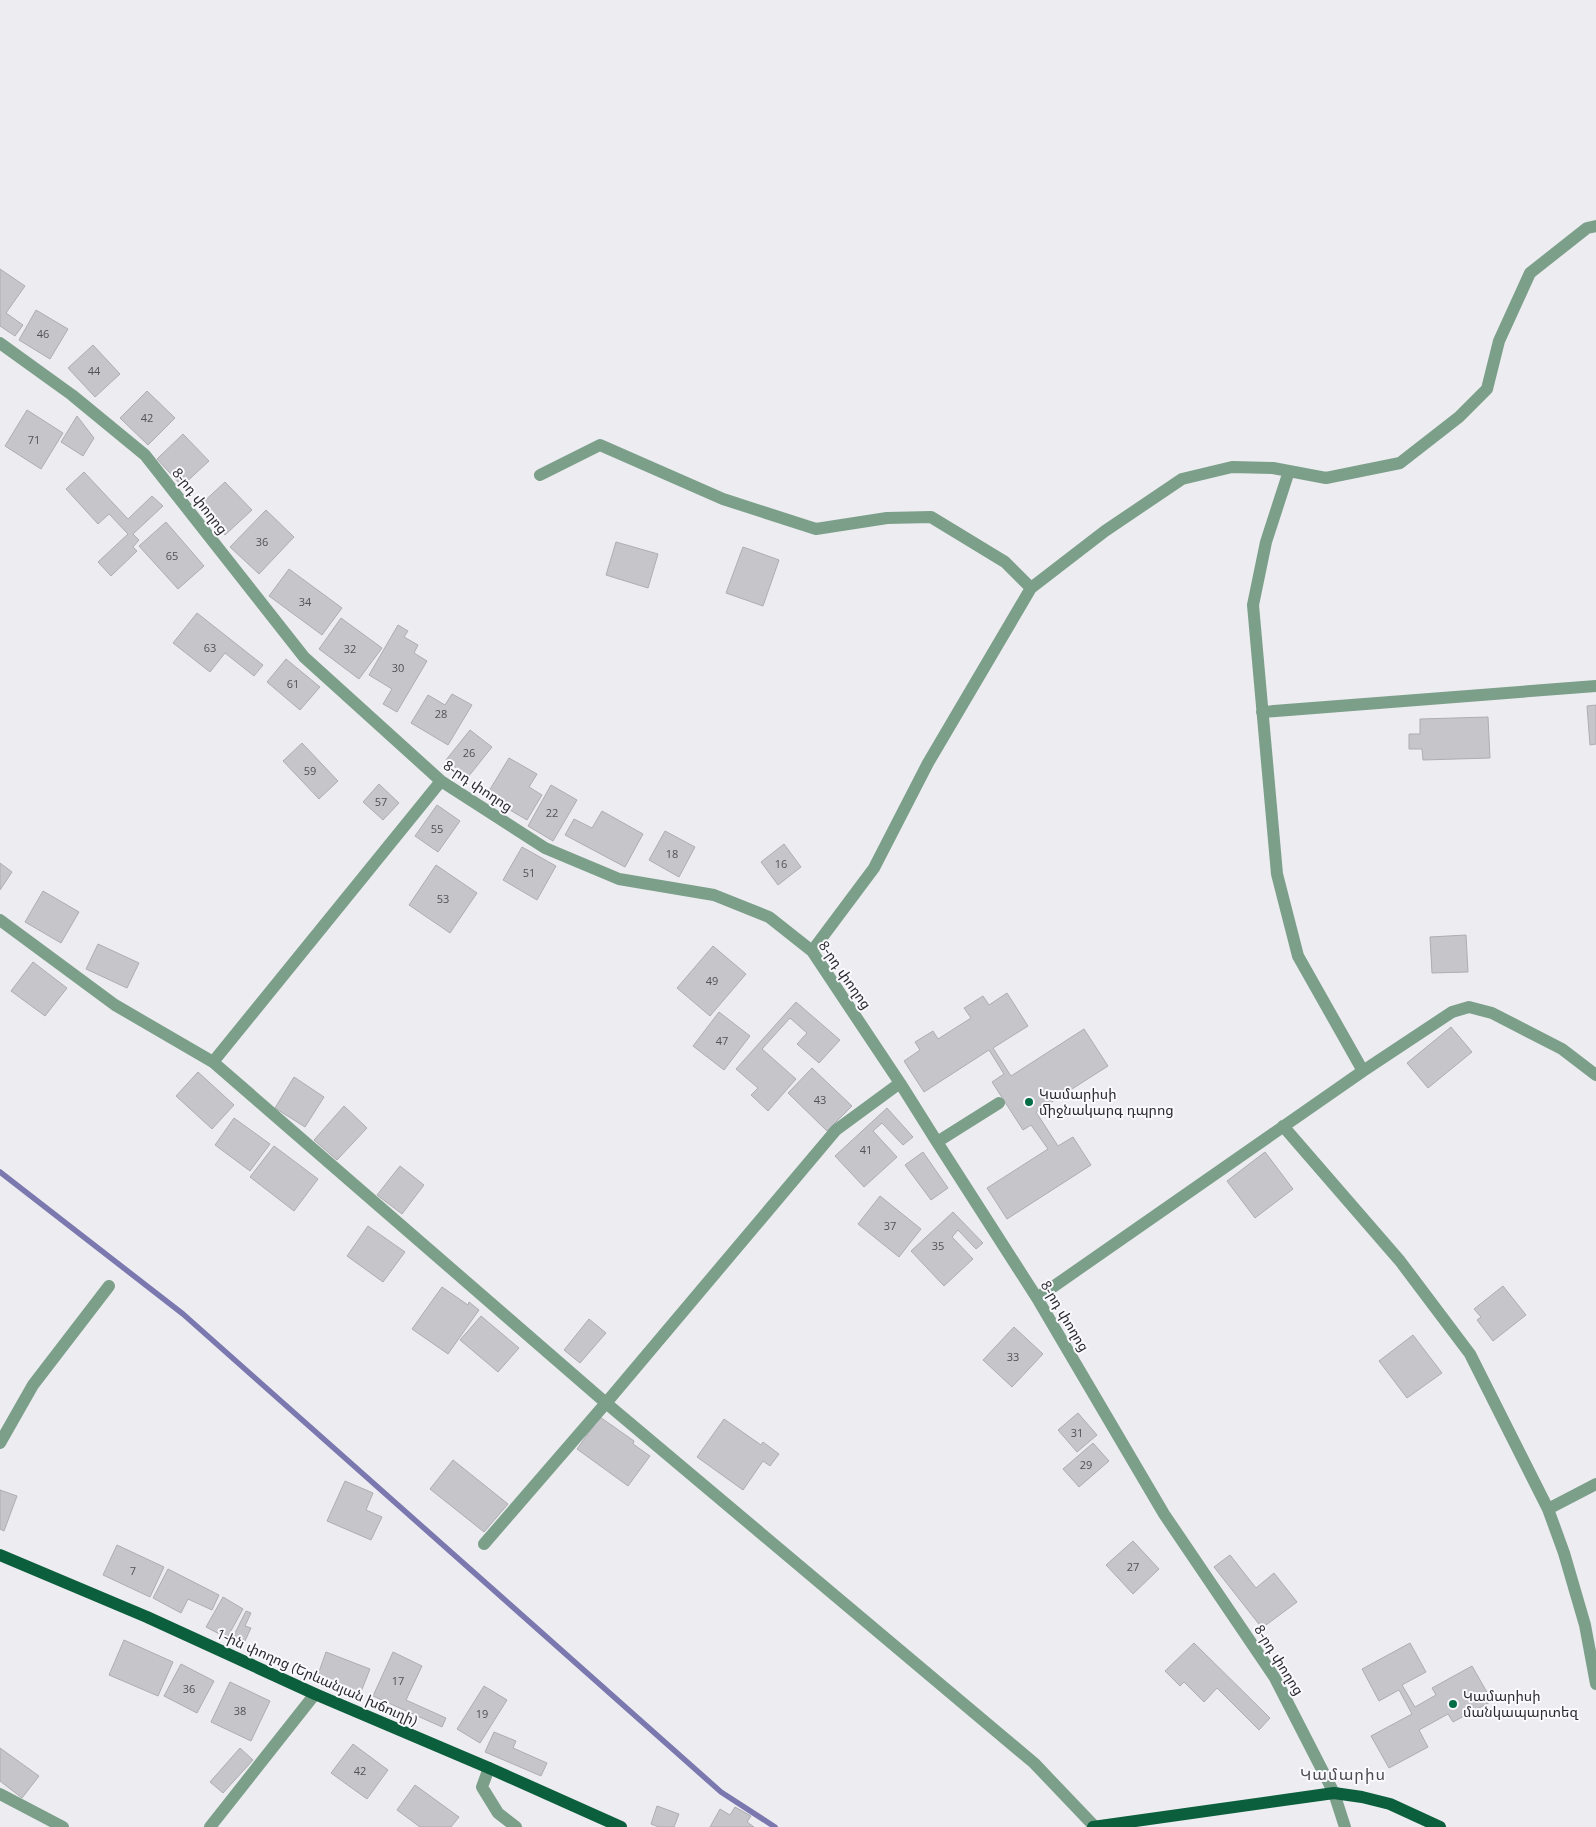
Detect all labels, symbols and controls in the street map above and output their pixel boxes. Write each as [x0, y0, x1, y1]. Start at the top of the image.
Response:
house number: 46 [37, 326, 49, 341]
house number: 44 [88, 363, 101, 378]
house number: 42 [141, 410, 153, 425]
house number: 71 [28, 432, 40, 447]
street label: 8-րդ փողոց [168, 463, 232, 538]
house number: 36 [256, 534, 268, 549]
house number: 65 [166, 548, 178, 563]
house number: 34 [299, 594, 312, 609]
house number: 63 [204, 640, 216, 655]
house number: 32 [344, 641, 356, 656]
house number: 30 [392, 660, 404, 675]
house number: 61 [287, 676, 299, 691]
house number: 28 [435, 706, 447, 721]
house number: 26 [463, 745, 475, 760]
street label: 8-րդ փողոց [440, 755, 517, 816]
house number: 59 [304, 763, 316, 778]
house number: 57 [375, 794, 387, 809]
house number: 22 [546, 805, 558, 820]
house number: 55 [431, 821, 443, 836]
house number: 18 [666, 846, 678, 861]
house number: 16 [775, 856, 787, 871]
house number: 51 [523, 865, 535, 880]
house number: 53 [437, 891, 449, 906]
street label: 8-րդ փողոց [815, 937, 876, 1013]
house number: 49 [706, 973, 718, 988]
house number: 47 [716, 1033, 728, 1048]
place label: Կամարիսի միջնակարգ դպրոց [1039, 1084, 1174, 1119]
house number: 43 [814, 1092, 826, 1107]
marker: Կամարիսի միջնակարգ դպրոց [1023, 1096, 1035, 1108]
house number: 41 [860, 1142, 872, 1157]
house number: 37 [884, 1218, 896, 1233]
house number: 35 [932, 1238, 944, 1253]
street label: 8-րդ փողոց [1037, 1277, 1094, 1355]
house number: 33 [1007, 1349, 1019, 1364]
house number: 31 [1071, 1425, 1083, 1440]
house number: 29 [1080, 1457, 1092, 1472]
house number: 27 [1127, 1559, 1139, 1574]
house number: 7 [130, 1563, 136, 1578]
street label: 8-րդ փողոց [1250, 1621, 1309, 1699]
street label: 1-ին փողոց (Երևանյան խճուղի) [214, 1623, 421, 1730]
house number: 17 [392, 1673, 404, 1688]
house number: 36 [183, 1681, 195, 1696]
place label: Կամարիսի մանկապարտեզ [1463, 1686, 1578, 1721]
marker: Կամարիսի մանկապարտեզ [1447, 1698, 1459, 1710]
house number: 38 [234, 1703, 246, 1718]
house number: 19 [476, 1706, 488, 1721]
house number: 42 [354, 1763, 366, 1778]
district label: Կամարիս [1300, 1763, 1386, 1785]

